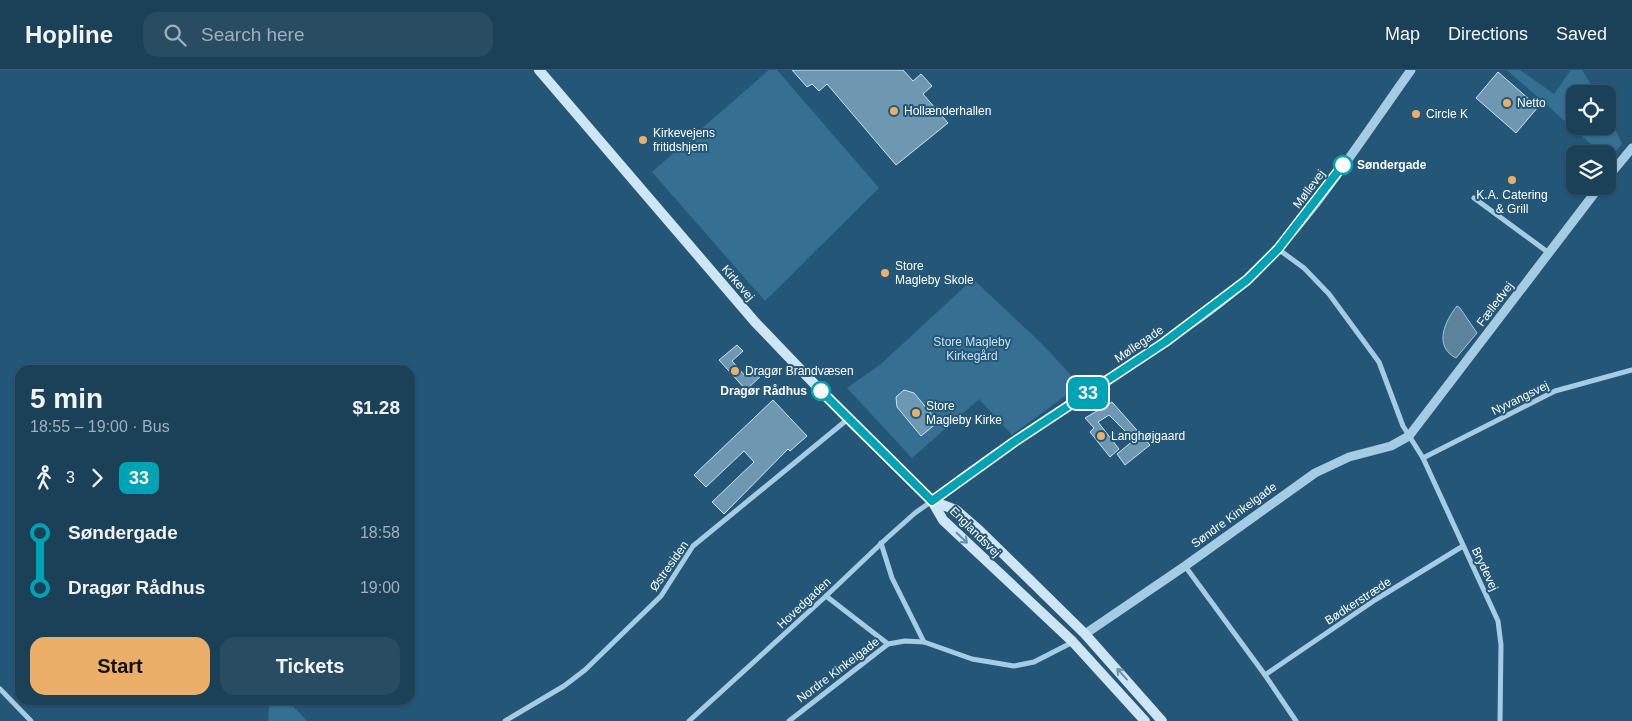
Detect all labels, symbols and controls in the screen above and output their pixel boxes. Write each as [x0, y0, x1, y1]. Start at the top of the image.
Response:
search box [143, 12, 493, 57]
text: Hopline [25, 21, 113, 48]
icon: search [161, 21, 189, 49]
text: Search here [201, 24, 305, 45]
text: Map [1385, 24, 1420, 44]
text: Directions [1448, 24, 1528, 44]
text: Saved [1556, 24, 1607, 44]
map controls [1566, 85, 1616, 195]
button: locate [1566, 85, 1616, 135]
place label: Netto [1517, 96, 1546, 110]
marker: Netto [1501, 97, 1513, 109]
place label: Hollænderhallen [904, 104, 991, 118]
marker: Hollænderhallen [888, 105, 900, 117]
place label: Circle K [1426, 107, 1468, 121]
marker: Circle K [1410, 108, 1422, 120]
place label: Kirkevejens fritidshjem [653, 126, 715, 154]
marker: Kirkevejens fritidshjem [637, 134, 649, 146]
button: layers [1566, 145, 1616, 195]
marker: Søndergade [1333, 155, 1353, 175]
place label: Søndergade [1357, 158, 1427, 172]
street label: Møllevej [1290, 167, 1328, 211]
marker: K.A. Catering & Grill [1506, 174, 1518, 186]
place label: K.A. Catering & Grill [1476, 188, 1548, 216]
place label: Store Magleby Skole [895, 259, 974, 287]
street label: Kirkevej [719, 262, 757, 304]
marker: Store Magleby Skole [879, 267, 891, 279]
street label: Fælledvej [1474, 279, 1516, 329]
street label: Møllegade [1112, 322, 1166, 365]
park label: Store Magleby Kirkegård [933, 335, 1011, 363]
place label: Dragør Brandvæsen [745, 364, 854, 378]
marker: Dragør Brandvæsen [729, 365, 741, 377]
line badge: 33 [1066, 377, 1110, 409]
street label: Nyvangsvej [1489, 378, 1551, 418]
marker: Dragør Rådhus [811, 381, 831, 401]
text: 5 min [30, 383, 103, 414]
text: 33 [1078, 383, 1098, 403]
place label: Dragør Rådhus [720, 384, 807, 398]
text: $1.28 [352, 397, 400, 418]
place label: Store Magleby Kirke [926, 399, 1002, 427]
marker: Store Magleby Kirke [910, 407, 922, 419]
text: 18:55 – 19:00 · Bus [30, 418, 170, 435]
place label: Langhøjgaard [1111, 429, 1185, 443]
marker: Langhøjgaard [1095, 430, 1107, 442]
icon: walk [30, 464, 58, 492]
icon: forward [83, 464, 111, 492]
text: 33 [129, 468, 149, 488]
text: 3 [66, 469, 75, 486]
street label: Søndre Kinkelgade [1189, 479, 1280, 551]
street label: Englandsvej [947, 504, 1003, 560]
text: Søndergade [68, 522, 178, 543]
text: 18:58 [360, 524, 400, 541]
one-way arrow [956, 532, 969, 544]
street label: Østresiden [647, 538, 691, 594]
street label: Brydevej [1469, 545, 1501, 593]
street label: Bødkerstræde [1322, 574, 1394, 628]
street label: Hovedgaden [774, 575, 834, 631]
text: Dragør Rådhus [68, 577, 205, 598]
text: 19:00 [360, 579, 400, 596]
street label: Nordre Kinkelgade [794, 634, 882, 706]
button: Start [30, 637, 210, 695]
button: Tickets [220, 637, 400, 695]
one-way arrow [1116, 668, 1127, 681]

